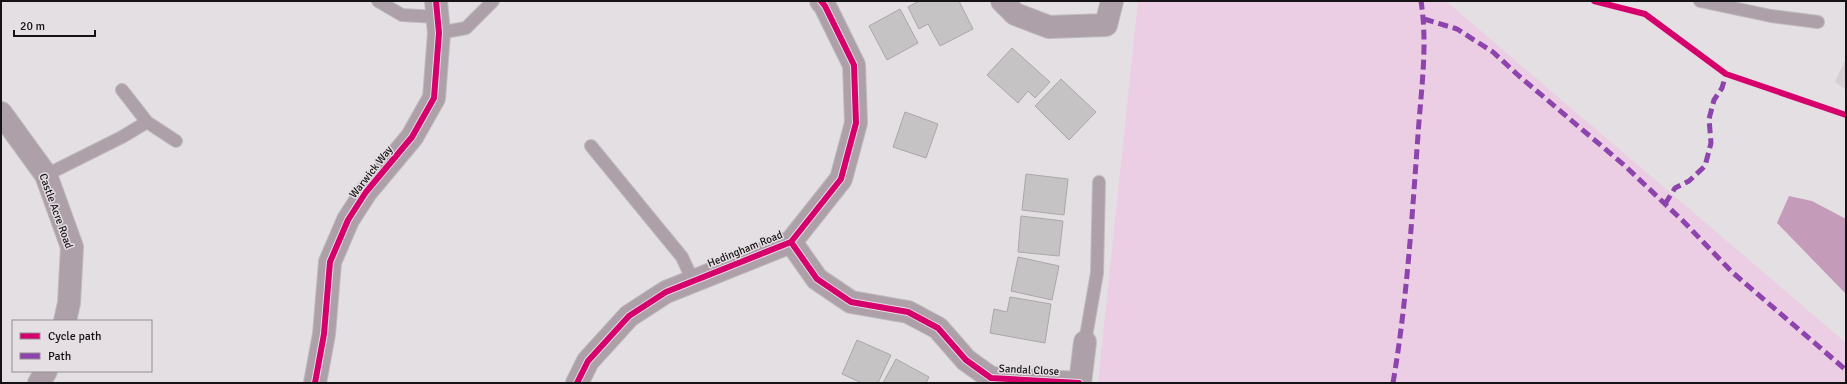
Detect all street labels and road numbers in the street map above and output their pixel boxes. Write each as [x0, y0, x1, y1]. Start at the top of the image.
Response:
street label: Warwick Way [347, 143, 396, 201]
street label: Castle Acre Road [36, 172, 76, 250]
street label: Hedingham Road [706, 228, 785, 270]
street label: Sandal Close [998, 362, 1060, 378]

